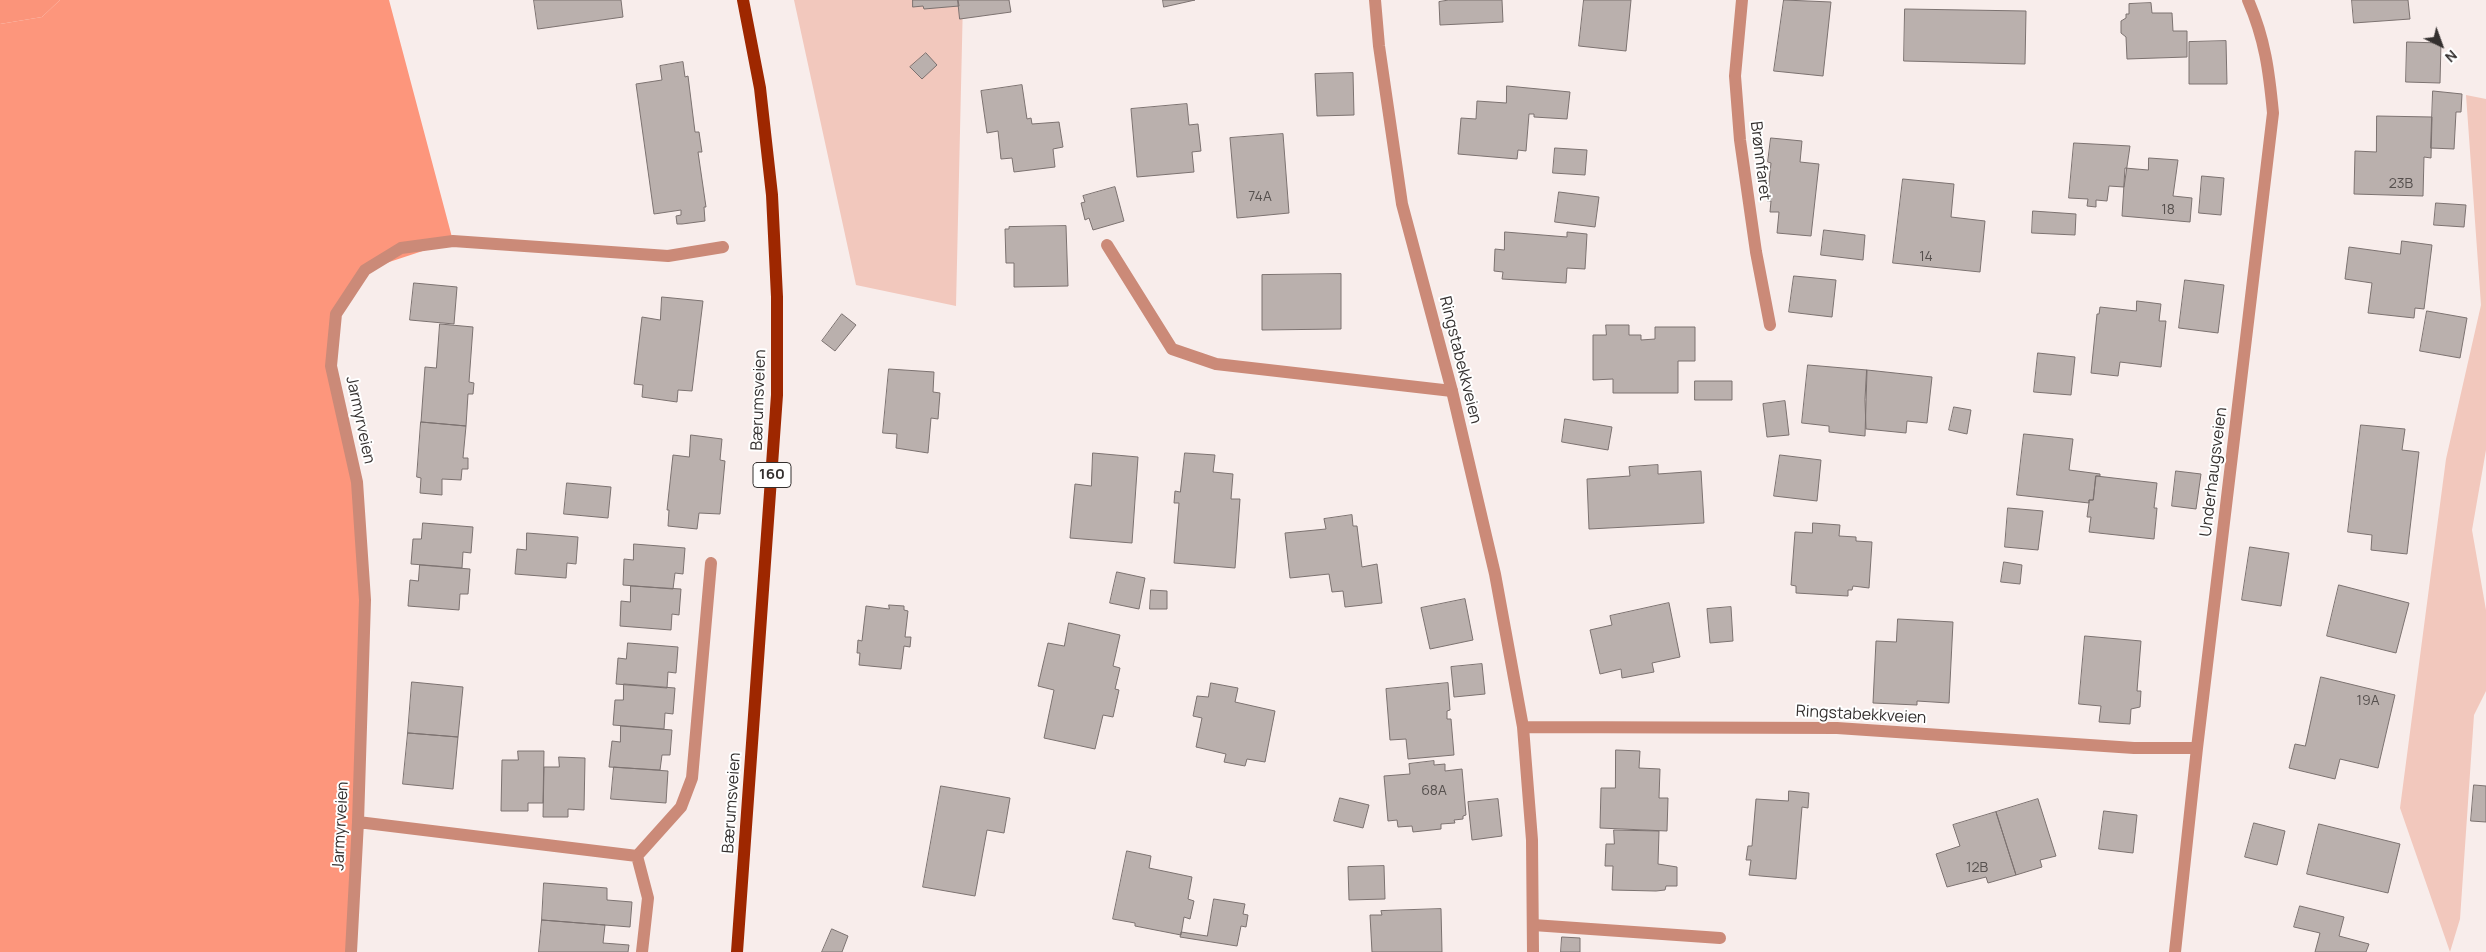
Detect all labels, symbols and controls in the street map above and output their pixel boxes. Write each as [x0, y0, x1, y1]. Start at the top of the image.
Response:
north arrow [2416, 20, 2466, 70]
text: N [2441, 46, 2461, 67]
street label: Brønnfaret [1746, 120, 1774, 202]
house number: 23B [2389, 176, 2413, 192]
house number: 74A [1248, 189, 1272, 205]
house number: 18 [2161, 202, 2175, 218]
house number: 14 [1919, 249, 1933, 265]
street label: Ringstabekkveien [1435, 294, 1485, 426]
street label: Bærumsveien [748, 349, 770, 451]
street label: Jarmyrveien [341, 374, 379, 466]
street label: Underhaugsveien [2197, 406, 2231, 538]
road number: 160 [753, 462, 791, 488]
house number: 19A [2356, 693, 2380, 709]
street label: Ringstabekkveien [1795, 702, 1927, 728]
street label: Bærumsveien [719, 752, 745, 854]
street label: Jarmyrveien [329, 781, 353, 871]
house number: 68A [1421, 783, 1447, 799]
house number: 12B [1966, 860, 1988, 876]

